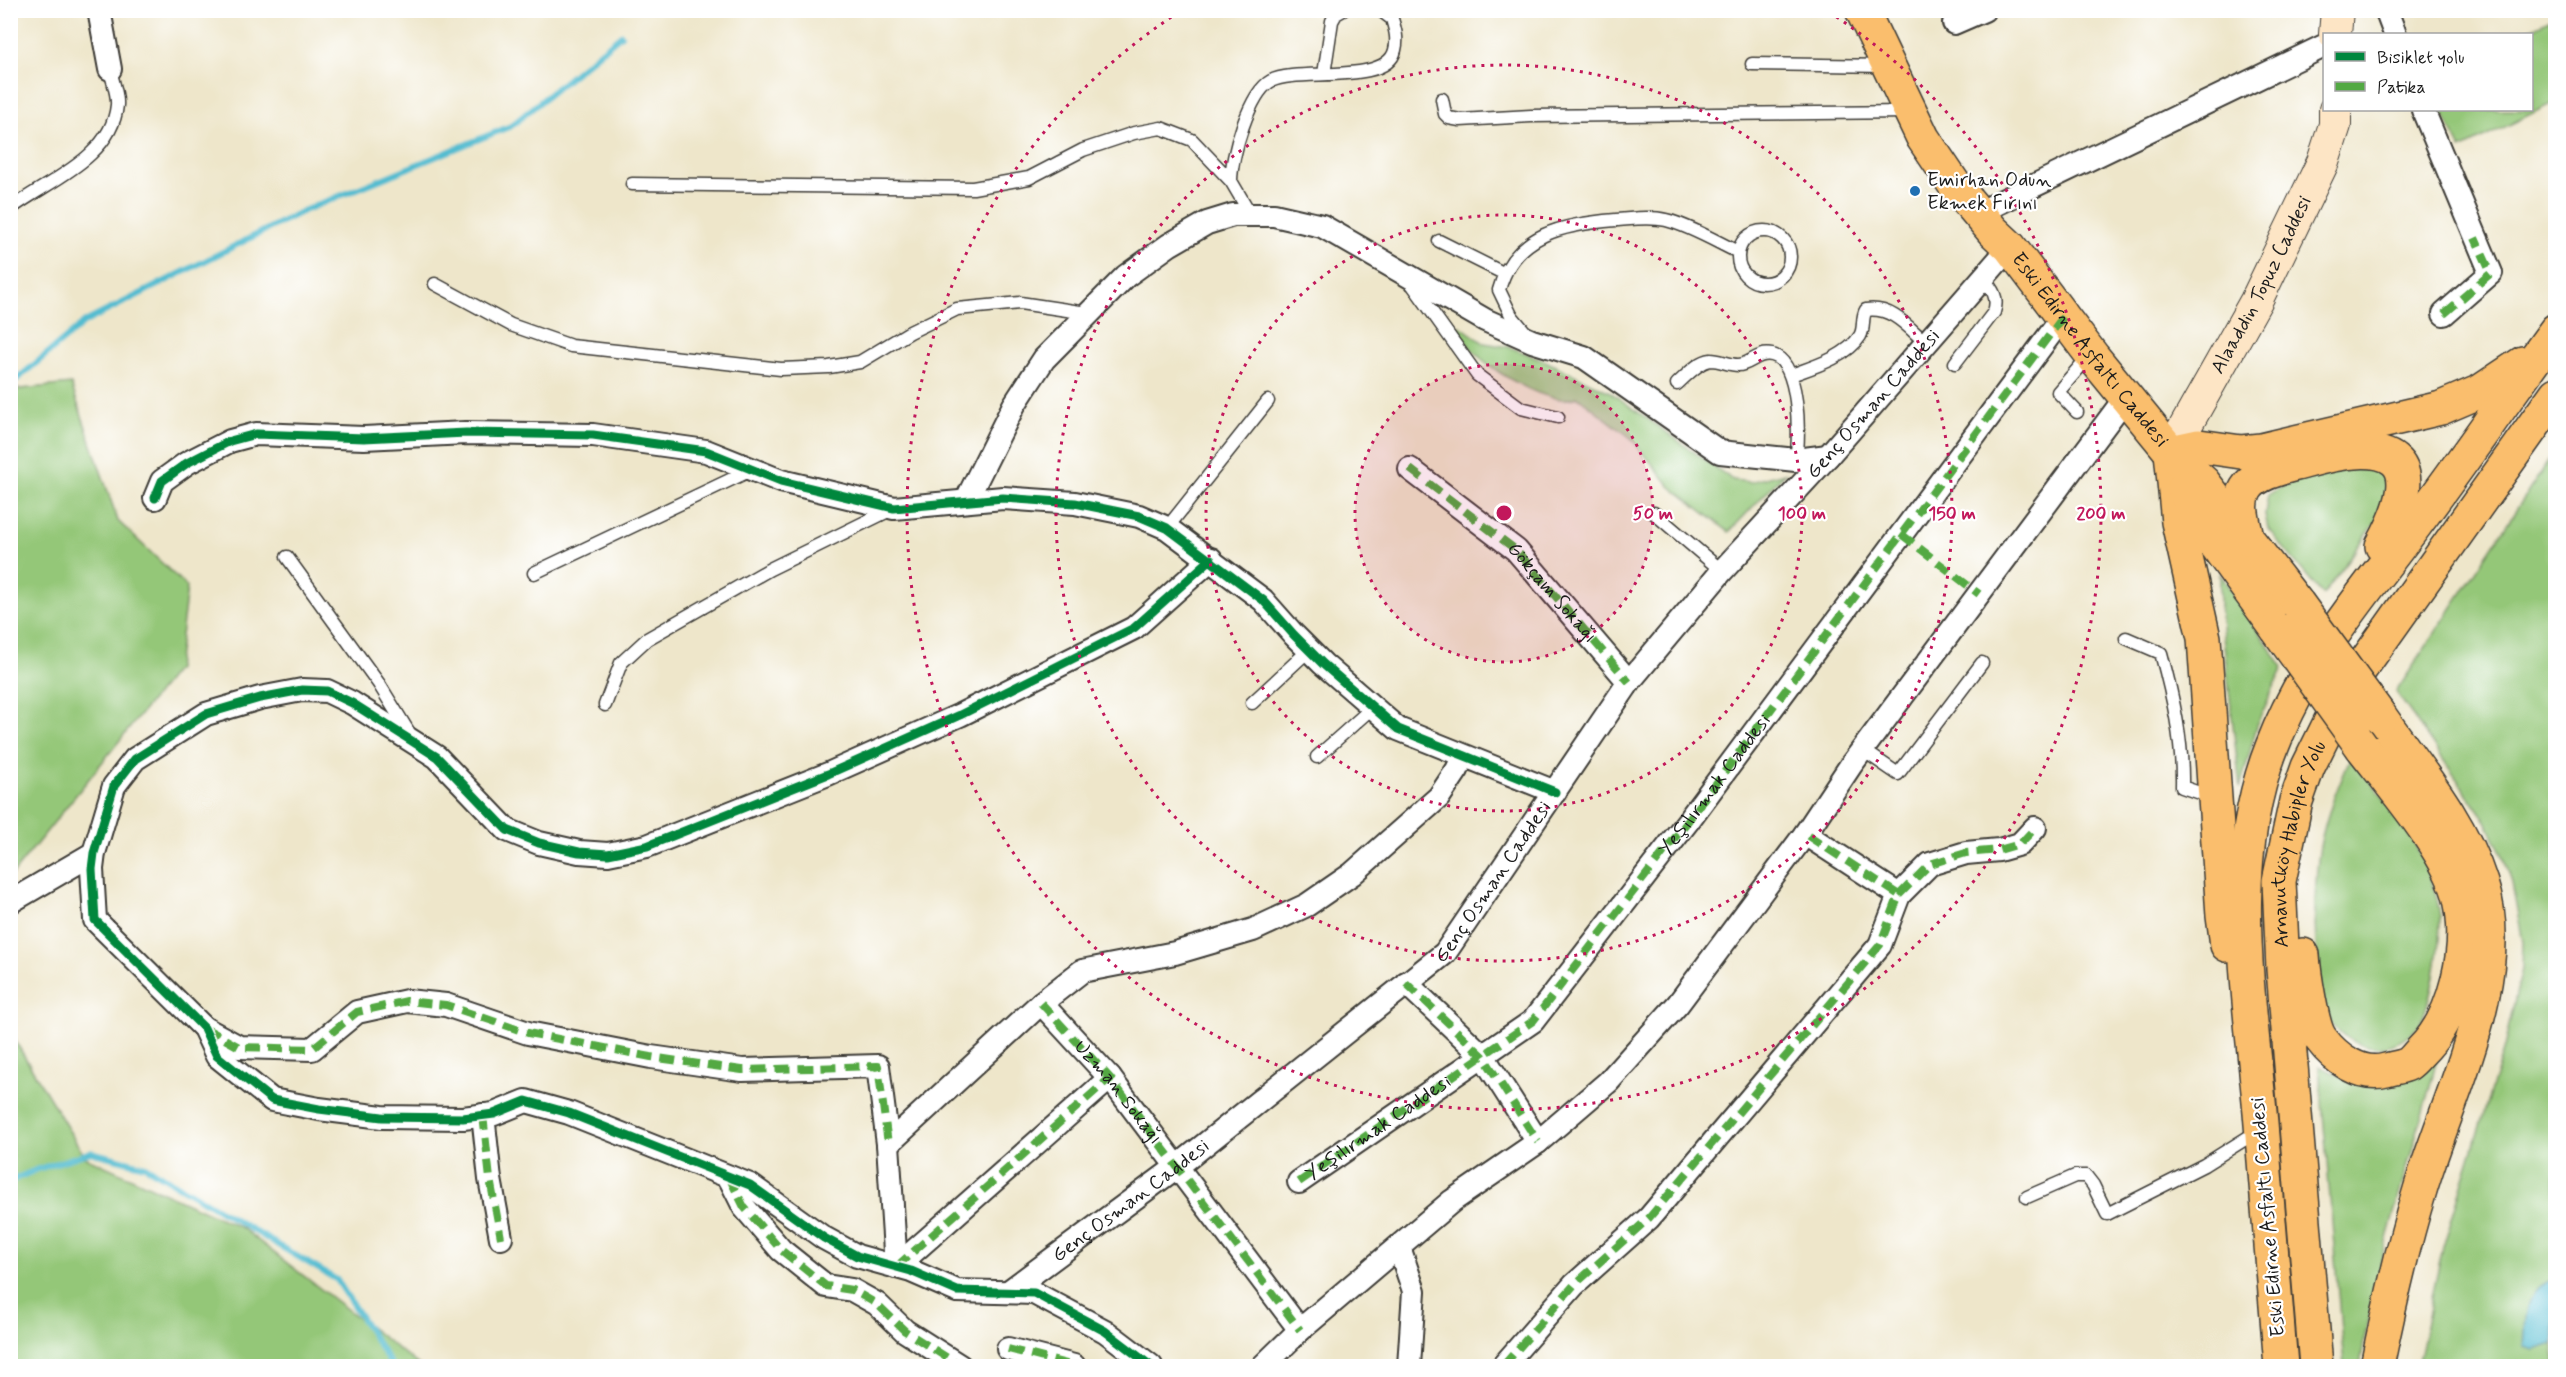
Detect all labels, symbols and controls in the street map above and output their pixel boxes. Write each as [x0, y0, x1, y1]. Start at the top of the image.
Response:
legend [2323, 33, 2533, 111]
text: Bisiklet yolu [2377, 46, 2465, 70]
text: Patika [2377, 76, 2426, 100]
place label: Emirhan Odun Ekmek Fırını [1927, 167, 2052, 217]
marker: Emirhan Odun Ekmek Fırını [1908, 184, 1922, 198]
street label: Alaaddin Topuz Caddesi [2204, 191, 2318, 379]
street label: Eski Edirne Asfaltı Caddesi [2005, 247, 2175, 453]
street label: Genç Osman Caddesi [1800, 323, 1946, 484]
text: 50 m [1633, 502, 1673, 526]
text: 100 m [1778, 502, 1826, 526]
text: 150 m [1928, 502, 1976, 526]
text: 200 m [2076, 502, 2126, 526]
centre of rings [1494, 503, 1514, 523]
street label: Gökçam Sokağı [1502, 535, 1603, 649]
street label: Yeşilırmak Caddesi [1652, 708, 1777, 862]
street label: Arnavutköy Habipler Yolu [2265, 736, 2333, 948]
street label: Genç Osman Caddesi [1429, 796, 1558, 969]
street label: Uzman Sokağı [1068, 1034, 1169, 1150]
street label: Yeşilırmak Caddesi [1300, 1068, 1456, 1187]
street label: Eski Edirne Asfaltı Caddesi [2244, 1096, 2292, 1338]
street label: Genç Osman Caddesi [1046, 1133, 1215, 1269]

